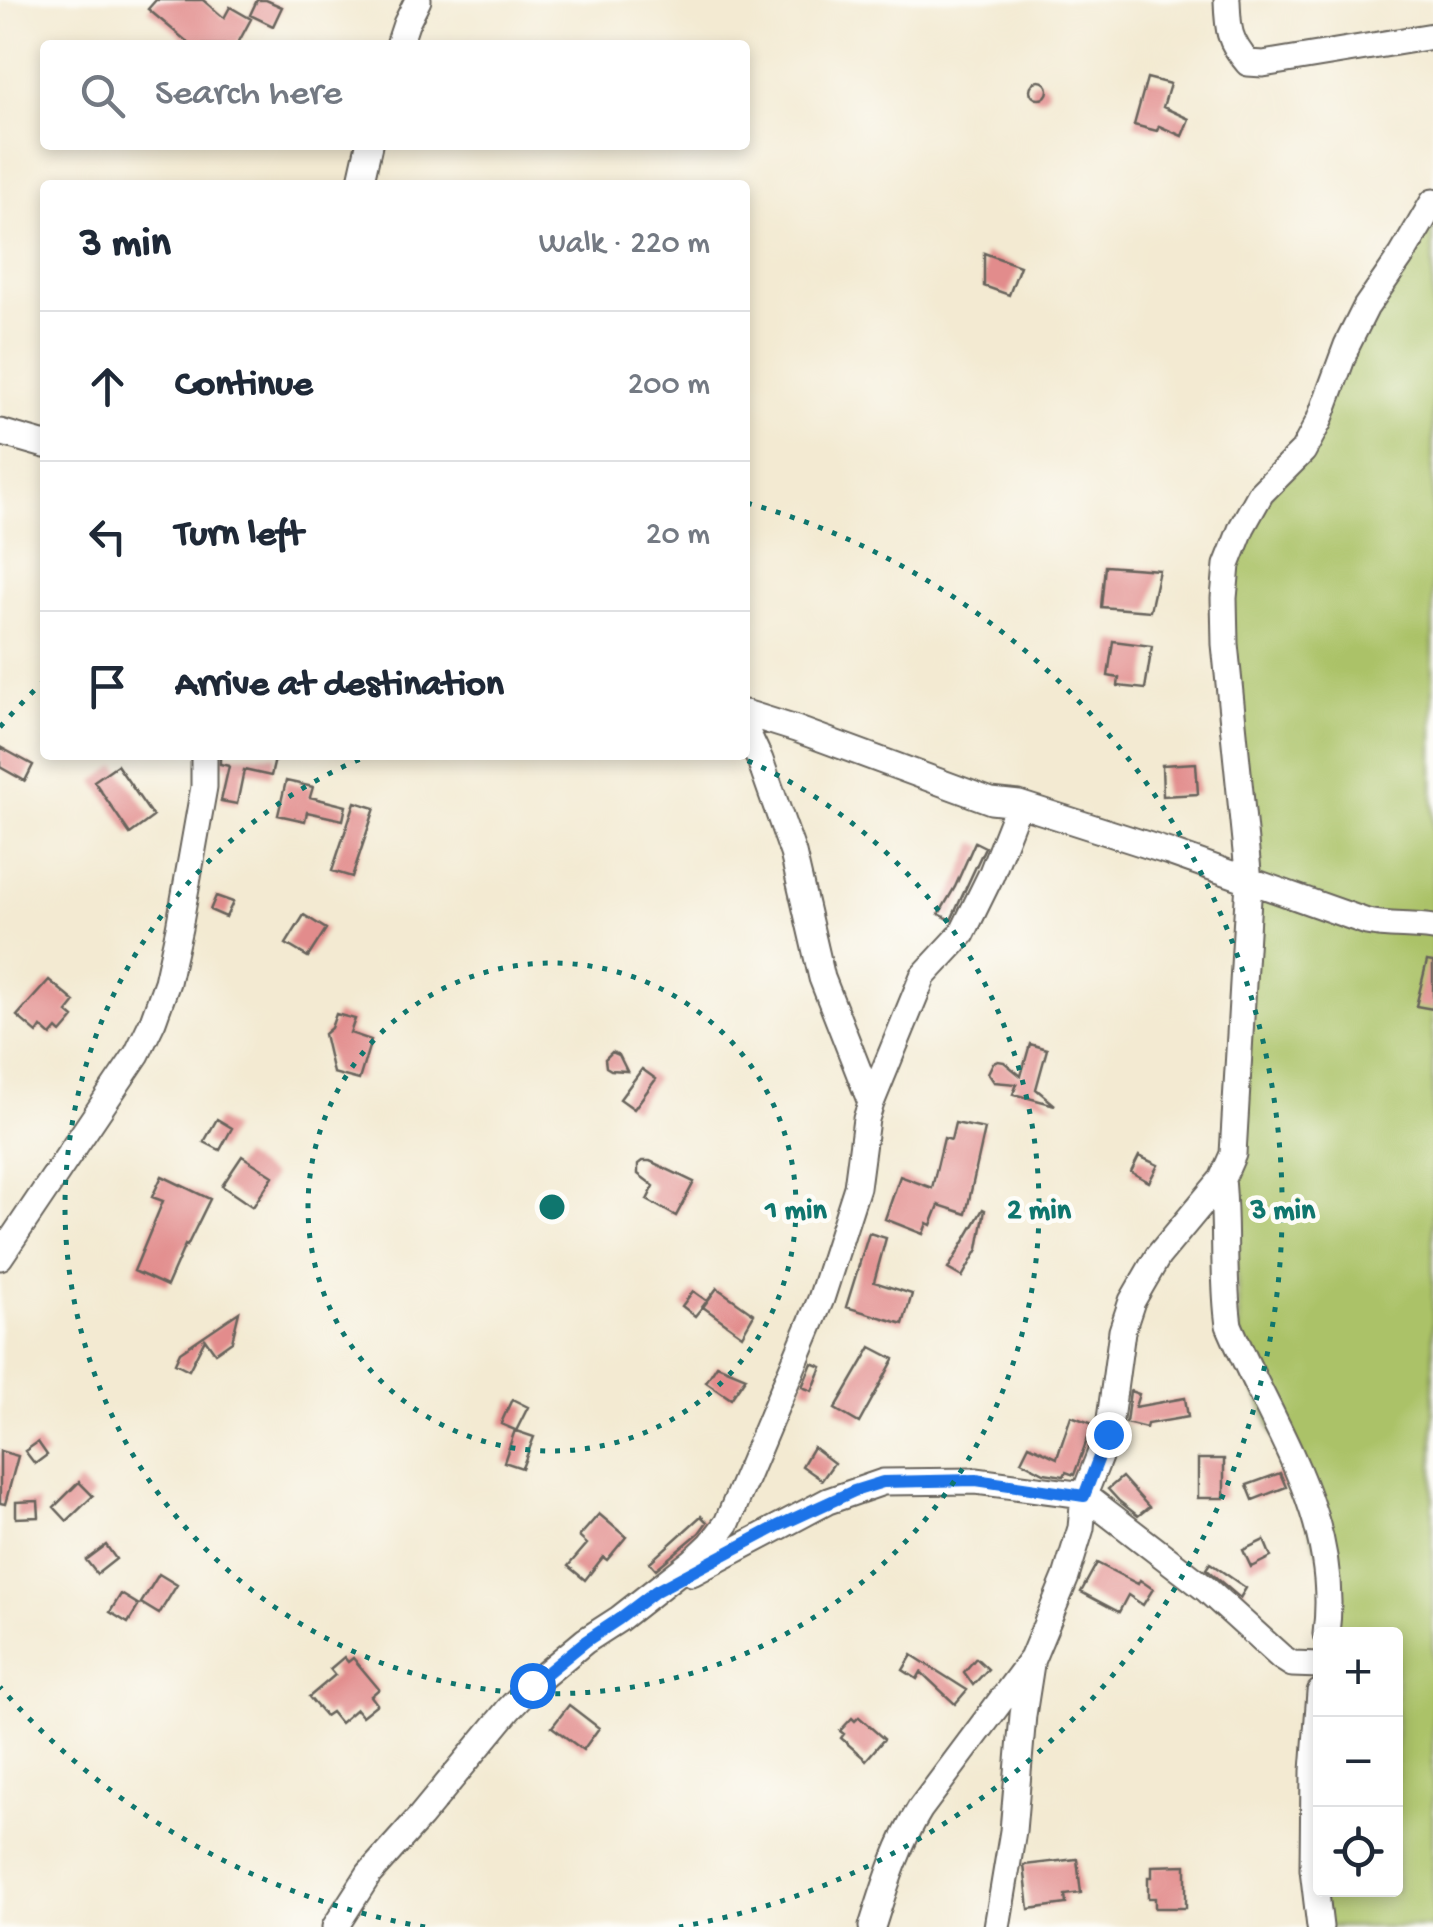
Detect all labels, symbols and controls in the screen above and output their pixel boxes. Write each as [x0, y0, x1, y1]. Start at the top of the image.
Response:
search box [40, 40, 750, 150]
icon: search [75, 68, 130, 123]
text: Search here [155, 73, 342, 117]
text: 3 min [80, 221, 171, 270]
text: Walk · 220 m [539, 226, 710, 264]
icon: ahead [80, 359, 135, 414]
text: Continue [175, 364, 313, 408]
text: 200 m [628, 367, 710, 405]
icon: left [80, 509, 135, 564]
text: Turn left [175, 514, 303, 558]
text: 20 m [646, 517, 710, 555]
icon: arrive [80, 659, 135, 714]
text: Arrive at destination [175, 664, 504, 708]
centre of rings [534, 1189, 570, 1225]
text: 1 min [764, 1195, 827, 1230]
text: 2 min [1007, 1195, 1072, 1230]
text: 3 min [1250, 1195, 1316, 1230]
route end [1086, 1412, 1132, 1458]
map controls [1313, 1627, 1403, 1897]
button: + [1313, 1627, 1403, 1717]
route start [510, 1663, 556, 1709]
button: − [1313, 1717, 1403, 1807]
button: locate [1313, 1807, 1403, 1897]

